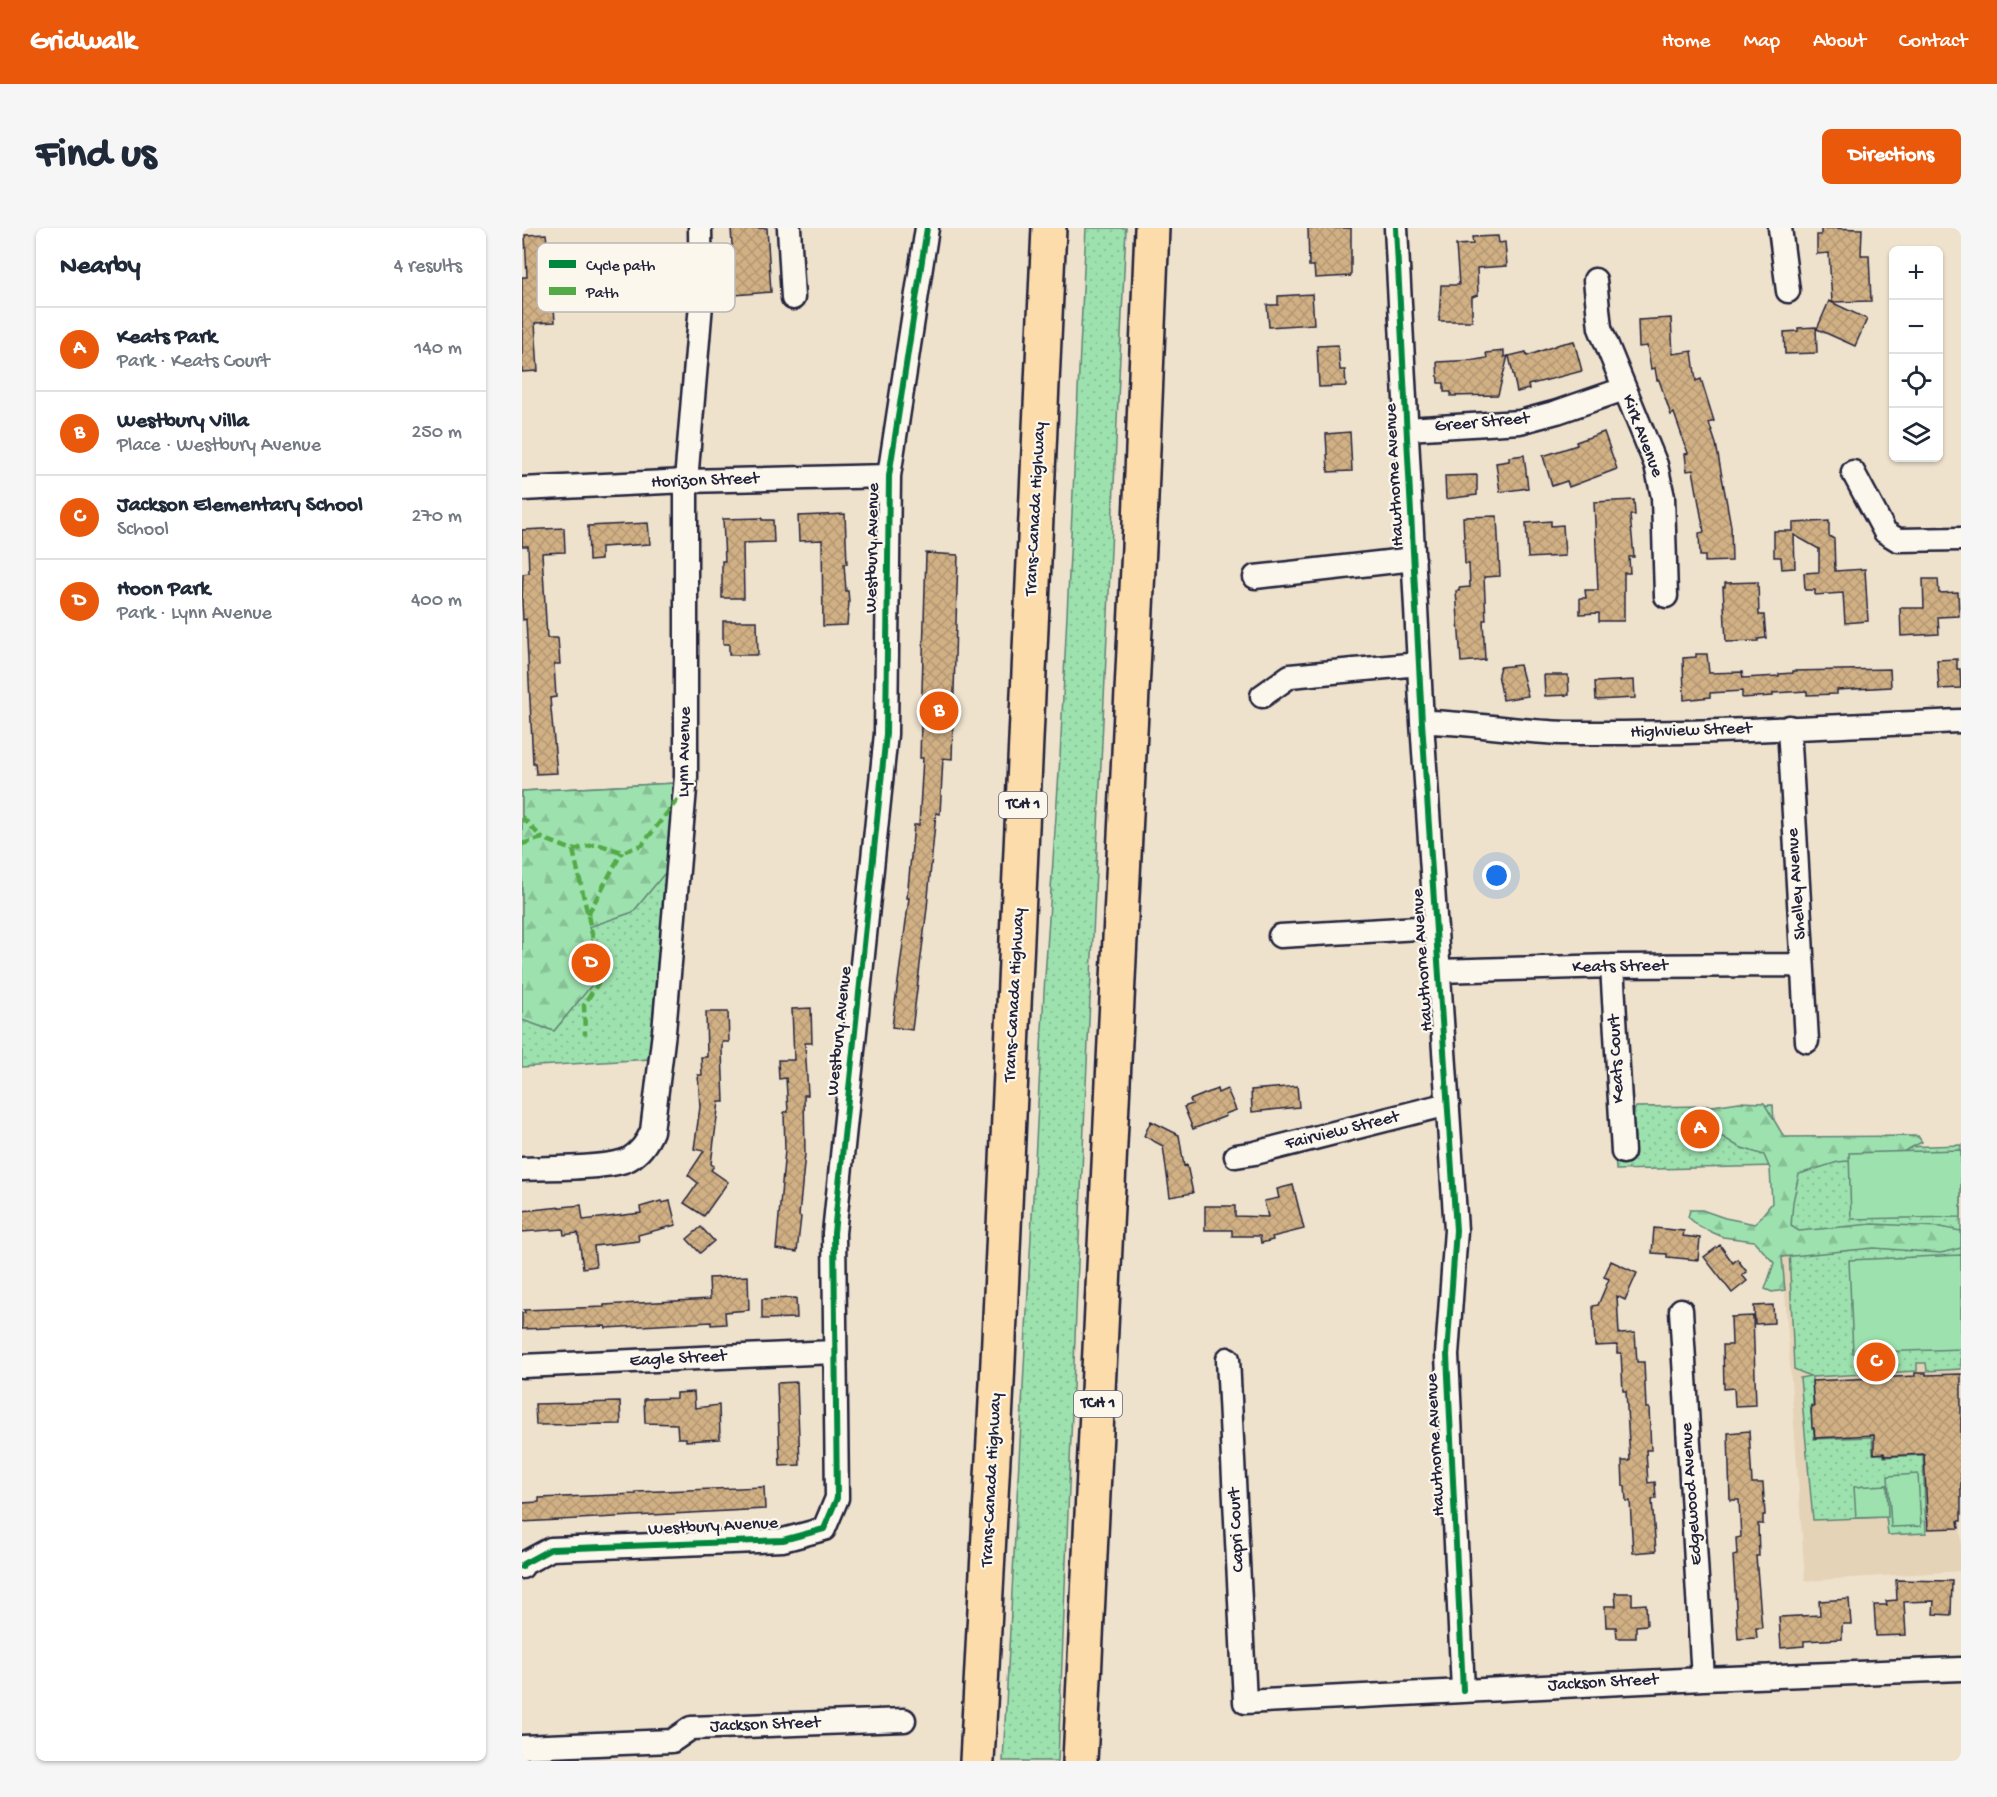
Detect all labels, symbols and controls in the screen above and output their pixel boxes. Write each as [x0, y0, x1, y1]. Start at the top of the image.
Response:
text: Gridwalk [30, 26, 136, 59]
text: Home [1662, 30, 1710, 55]
text: Map [1743, 30, 1780, 55]
text: About [1813, 30, 1866, 55]
text: Contact [1899, 30, 1967, 55]
button: Directions [1822, 129, 1961, 184]
text: Find us [36, 132, 156, 181]
legend [537, 243, 735, 312]
map controls [1889, 246, 1943, 462]
button: + [1889, 246, 1943, 300]
text: Nearby [60, 252, 141, 283]
text: 4 results [394, 256, 462, 279]
text: Cycle path [586, 258, 656, 277]
text: Path [585, 285, 619, 304]
button: − [1889, 300, 1943, 354]
text: Keats Park [117, 325, 217, 351]
text: A [74, 338, 85, 361]
text: 140 m [414, 338, 462, 361]
text: Park · Keats Court [117, 351, 269, 374]
button: locate [1889, 354, 1943, 408]
street label: Kirk Avenue [1617, 392, 1668, 481]
street label: Hawthorne Avenue [1381, 402, 1409, 547]
street label: Greer Street [1434, 408, 1532, 438]
button: layers [1889, 408, 1943, 462]
text: Westbury Villa [117, 409, 249, 435]
street label: Trans-Canada Highway [1021, 421, 1051, 597]
text: B [74, 422, 85, 445]
text: 250 m [411, 422, 462, 445]
text: Place · Westbury Avenue [117, 435, 321, 458]
street label: Horizon Street [651, 469, 761, 493]
street label: Westbury Avenue [861, 482, 885, 613]
text: Jackson Elementary School [117, 493, 363, 519]
text: C [74, 506, 85, 529]
text: 270 m [412, 506, 462, 529]
text: School [117, 519, 169, 542]
text: Hoon Park [117, 577, 210, 603]
text: D [73, 590, 86, 613]
text: 400 m [411, 590, 462, 613]
text: Park · Lynn Avenue [117, 603, 272, 626]
pin: B [920, 688, 958, 734]
street label: Lynn Avenue [674, 706, 696, 798]
street label: Highview Street [1630, 718, 1754, 744]
road number: TCH 1 [999, 792, 1047, 818]
street label: Shelley Avenue [1783, 827, 1811, 940]
your location [1482, 861, 1511, 890]
street label: Hawthorne Avenue [1407, 887, 1438, 1032]
street label: Trans-Canada Highway [1000, 907, 1030, 1083]
pin: D [572, 940, 610, 986]
street label: Keats Street [1572, 956, 1670, 978]
street label: Westbury Avenue [823, 964, 857, 1097]
street label: Keats Court [1604, 1013, 1630, 1104]
street label: Fairview Street [1282, 1106, 1403, 1156]
pin: A [1680, 1106, 1720, 1152]
pin: C [1856, 1340, 1896, 1384]
street label: Eagle Street [629, 1346, 729, 1372]
street label: Hawthorne Avenue [1422, 1372, 1450, 1517]
road number: TCH 1 [1074, 1391, 1122, 1417]
street label: Trans-Canada Highway [977, 1392, 1007, 1568]
street label: Edgewood Avenue [1676, 1421, 1707, 1566]
street label: Capri Court [1224, 1486, 1250, 1573]
street label: Westbury Avenue [647, 1513, 779, 1541]
street label: Jackson Street [1547, 1670, 1660, 1696]
street label: Jackson Street [709, 1713, 822, 1737]

